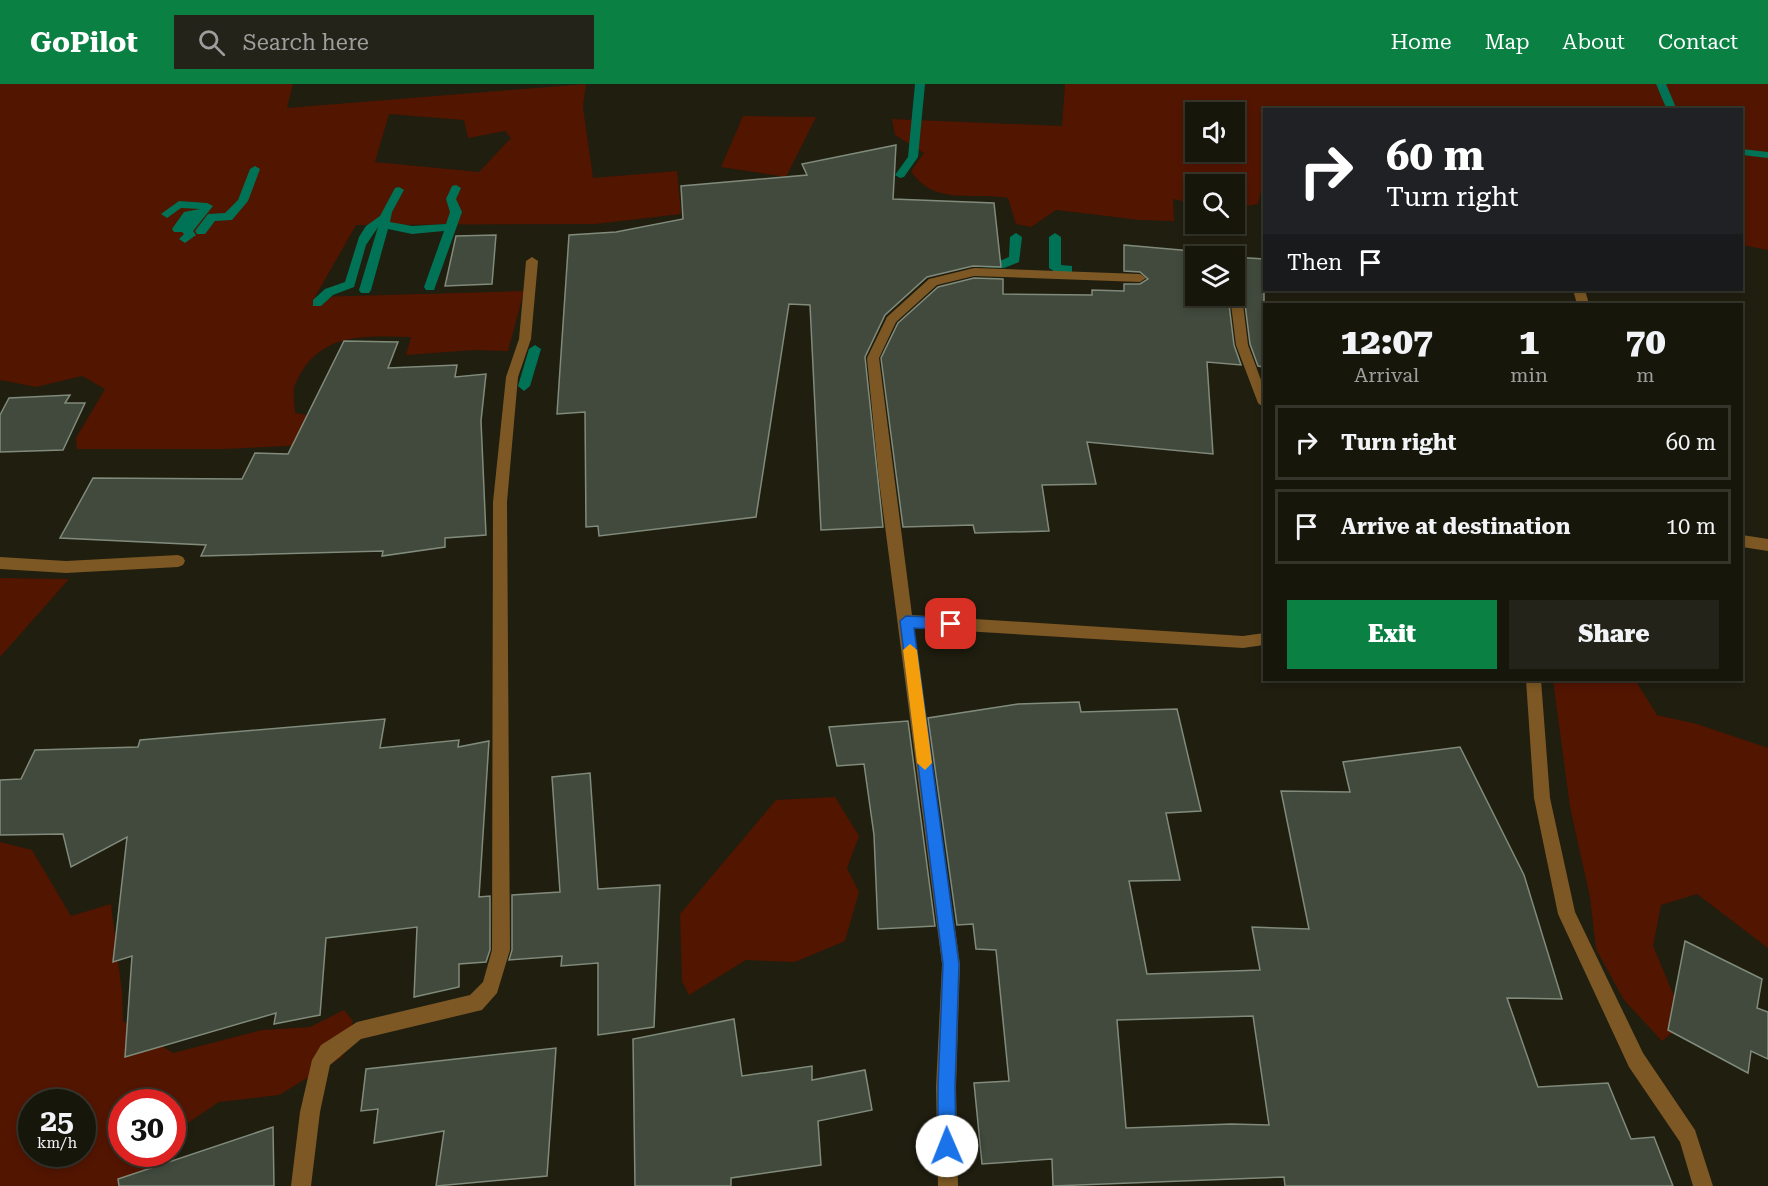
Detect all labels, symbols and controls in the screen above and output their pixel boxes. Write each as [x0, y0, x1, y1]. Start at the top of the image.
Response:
search box [174, 15, 594, 69]
text: GoPilot [30, 26, 138, 59]
icon: search [195, 26, 228, 59]
text: Search here [243, 30, 369, 55]
text: Home [1391, 30, 1452, 54]
text: Map [1485, 30, 1530, 54]
text: About [1563, 30, 1625, 54]
text: Contact [1658, 30, 1738, 54]
map controls [1185, 102, 1245, 306]
button: sound [1185, 102, 1245, 162]
text: 60 m [1386, 131, 1484, 180]
icon: right [1287, 132, 1365, 210]
button: search [1185, 174, 1245, 234]
text: Turn right [1386, 181, 1519, 213]
button: layers [1185, 246, 1245, 306]
icon: arrive [1354, 246, 1387, 279]
text: Then [1287, 250, 1342, 275]
text: 12:07 [1340, 321, 1433, 363]
text: 1 [1519, 321, 1539, 363]
text: 70 [1625, 321, 1666, 363]
text: Arrival [1354, 363, 1419, 387]
text: min [1510, 363, 1548, 387]
text: m [1636, 363, 1655, 387]
icon: right [1290, 426, 1323, 459]
text: Turn right [1341, 430, 1456, 455]
text: 60 m [1666, 430, 1716, 455]
icon: arrive [1290, 510, 1323, 543]
text: Arrive at destination [1341, 514, 1570, 539]
text: 10 m [1666, 514, 1716, 539]
pin [925, 598, 976, 649]
button: Exit [1287, 600, 1497, 669]
button: Share [1509, 600, 1719, 669]
icon: arrive [934, 607, 967, 640]
speed limit sign: 30 [108, 1089, 186, 1167]
text: 25 [40, 1103, 74, 1138]
position arrow [915, 1114, 979, 1178]
text: km/h [37, 1134, 77, 1152]

